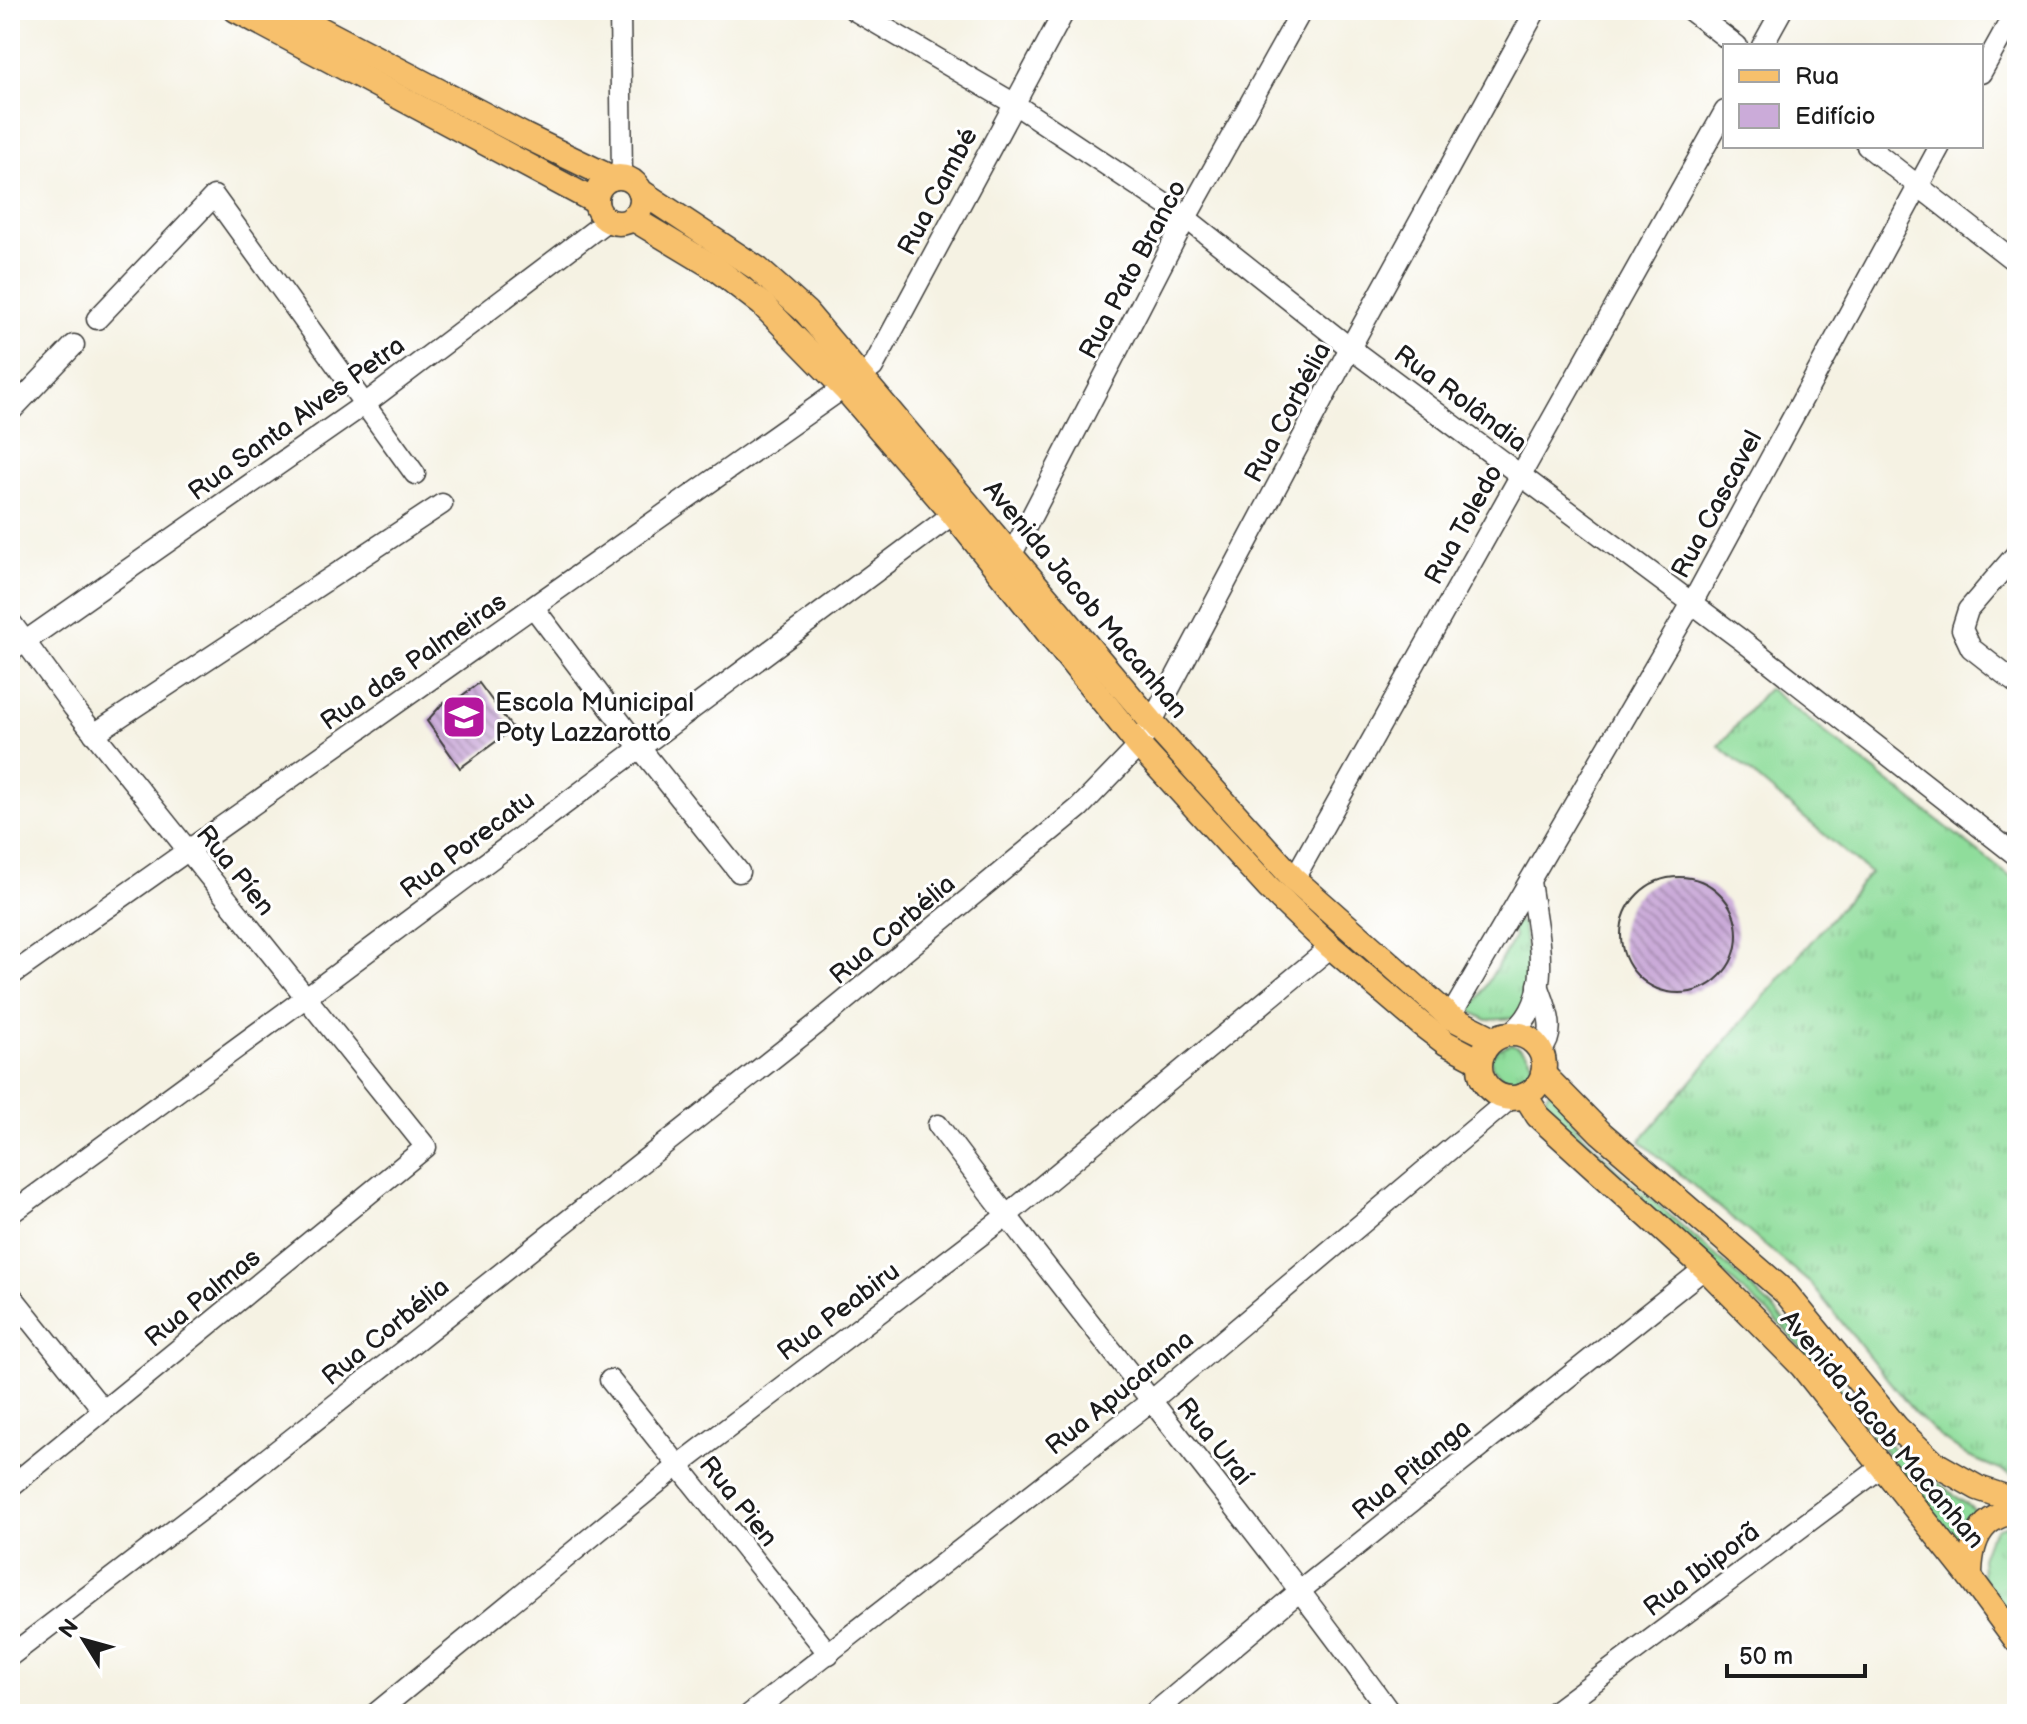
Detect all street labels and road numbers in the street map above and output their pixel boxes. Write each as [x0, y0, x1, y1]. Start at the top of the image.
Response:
street label: Rua Cambé [892, 123, 985, 261]
street label: Rua Pato Branco [1073, 175, 1194, 365]
street label: Rua Santa Alves Petra [183, 330, 411, 508]
street label: Rua Corbélia [1238, 337, 1338, 488]
street label: Rua Rolândia [1387, 339, 1533, 459]
street label: Rua Cascavel [1665, 426, 1769, 584]
street label: Rua Toledo [1419, 459, 1510, 590]
street label: Avenida Jacob Macanhan [976, 475, 1193, 725]
street label: Rua das Palmeiras [315, 587, 513, 738]
street label: Rua Porecatu [395, 785, 541, 906]
street label: Rua Píen [189, 819, 281, 922]
street label: Rua Corbélia [824, 869, 962, 992]
street label: Rua Palmas [139, 1242, 267, 1354]
street label: Rua Peabiru [772, 1256, 906, 1368]
street label: Rua Corbélia [316, 1272, 456, 1393]
street label: Avenida Jacob Macanhan [1773, 1305, 1990, 1555]
street label: Rua Apucarana [1040, 1324, 1200, 1462]
street label: Rua Uraí [1169, 1392, 1259, 1493]
street label: Rua Pitanga [1346, 1413, 1477, 1527]
street label: Rua Pien [692, 1451, 784, 1553]
street label: Rua Ibiporã [1638, 1517, 1766, 1624]

